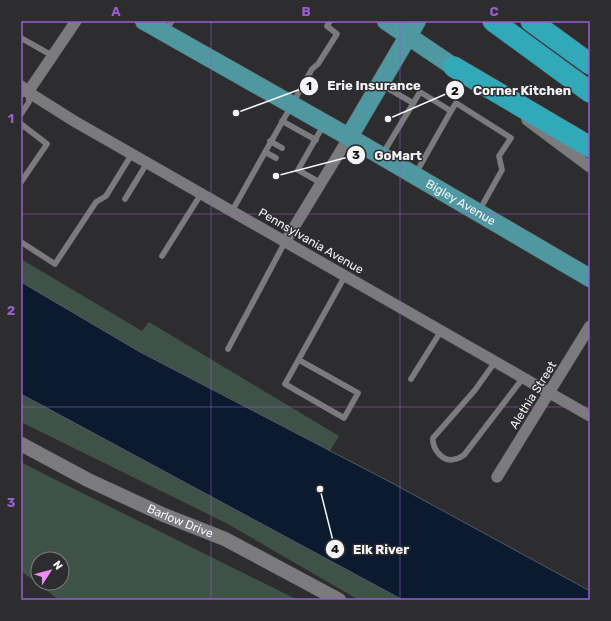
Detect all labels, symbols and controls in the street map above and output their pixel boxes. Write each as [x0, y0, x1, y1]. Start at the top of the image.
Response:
text: A [111, 4, 121, 19]
text: B [301, 4, 311, 19]
text: C [489, 4, 499, 19]
callout: Erie Insurance [299, 73, 429, 98]
text: Erie Insurance [327, 78, 421, 93]
callout: Corner Kitchen [445, 78, 579, 103]
text: 1 [306, 79, 312, 93]
text: Corner Kitchen [473, 83, 571, 98]
text: 2 [451, 84, 459, 98]
text: 1 [8, 111, 14, 126]
callout: GoMart [346, 142, 430, 167]
text: 3 [352, 148, 360, 162]
text: GoMart [374, 148, 422, 163]
street label: Bigley Avenue [423, 176, 498, 228]
street label: Pennsylvania Avenue [256, 205, 366, 277]
text: 2 [7, 303, 15, 318]
street label: Alethia Street [507, 358, 559, 431]
text: 3 [7, 495, 16, 510]
street label: Barlow Drive [145, 501, 216, 541]
callout: Elk River [325, 537, 417, 562]
text: 4 [331, 542, 339, 556]
text: Elk River [353, 542, 409, 557]
north arrow [30, 551, 70, 591]
text: N [50, 558, 65, 573]

